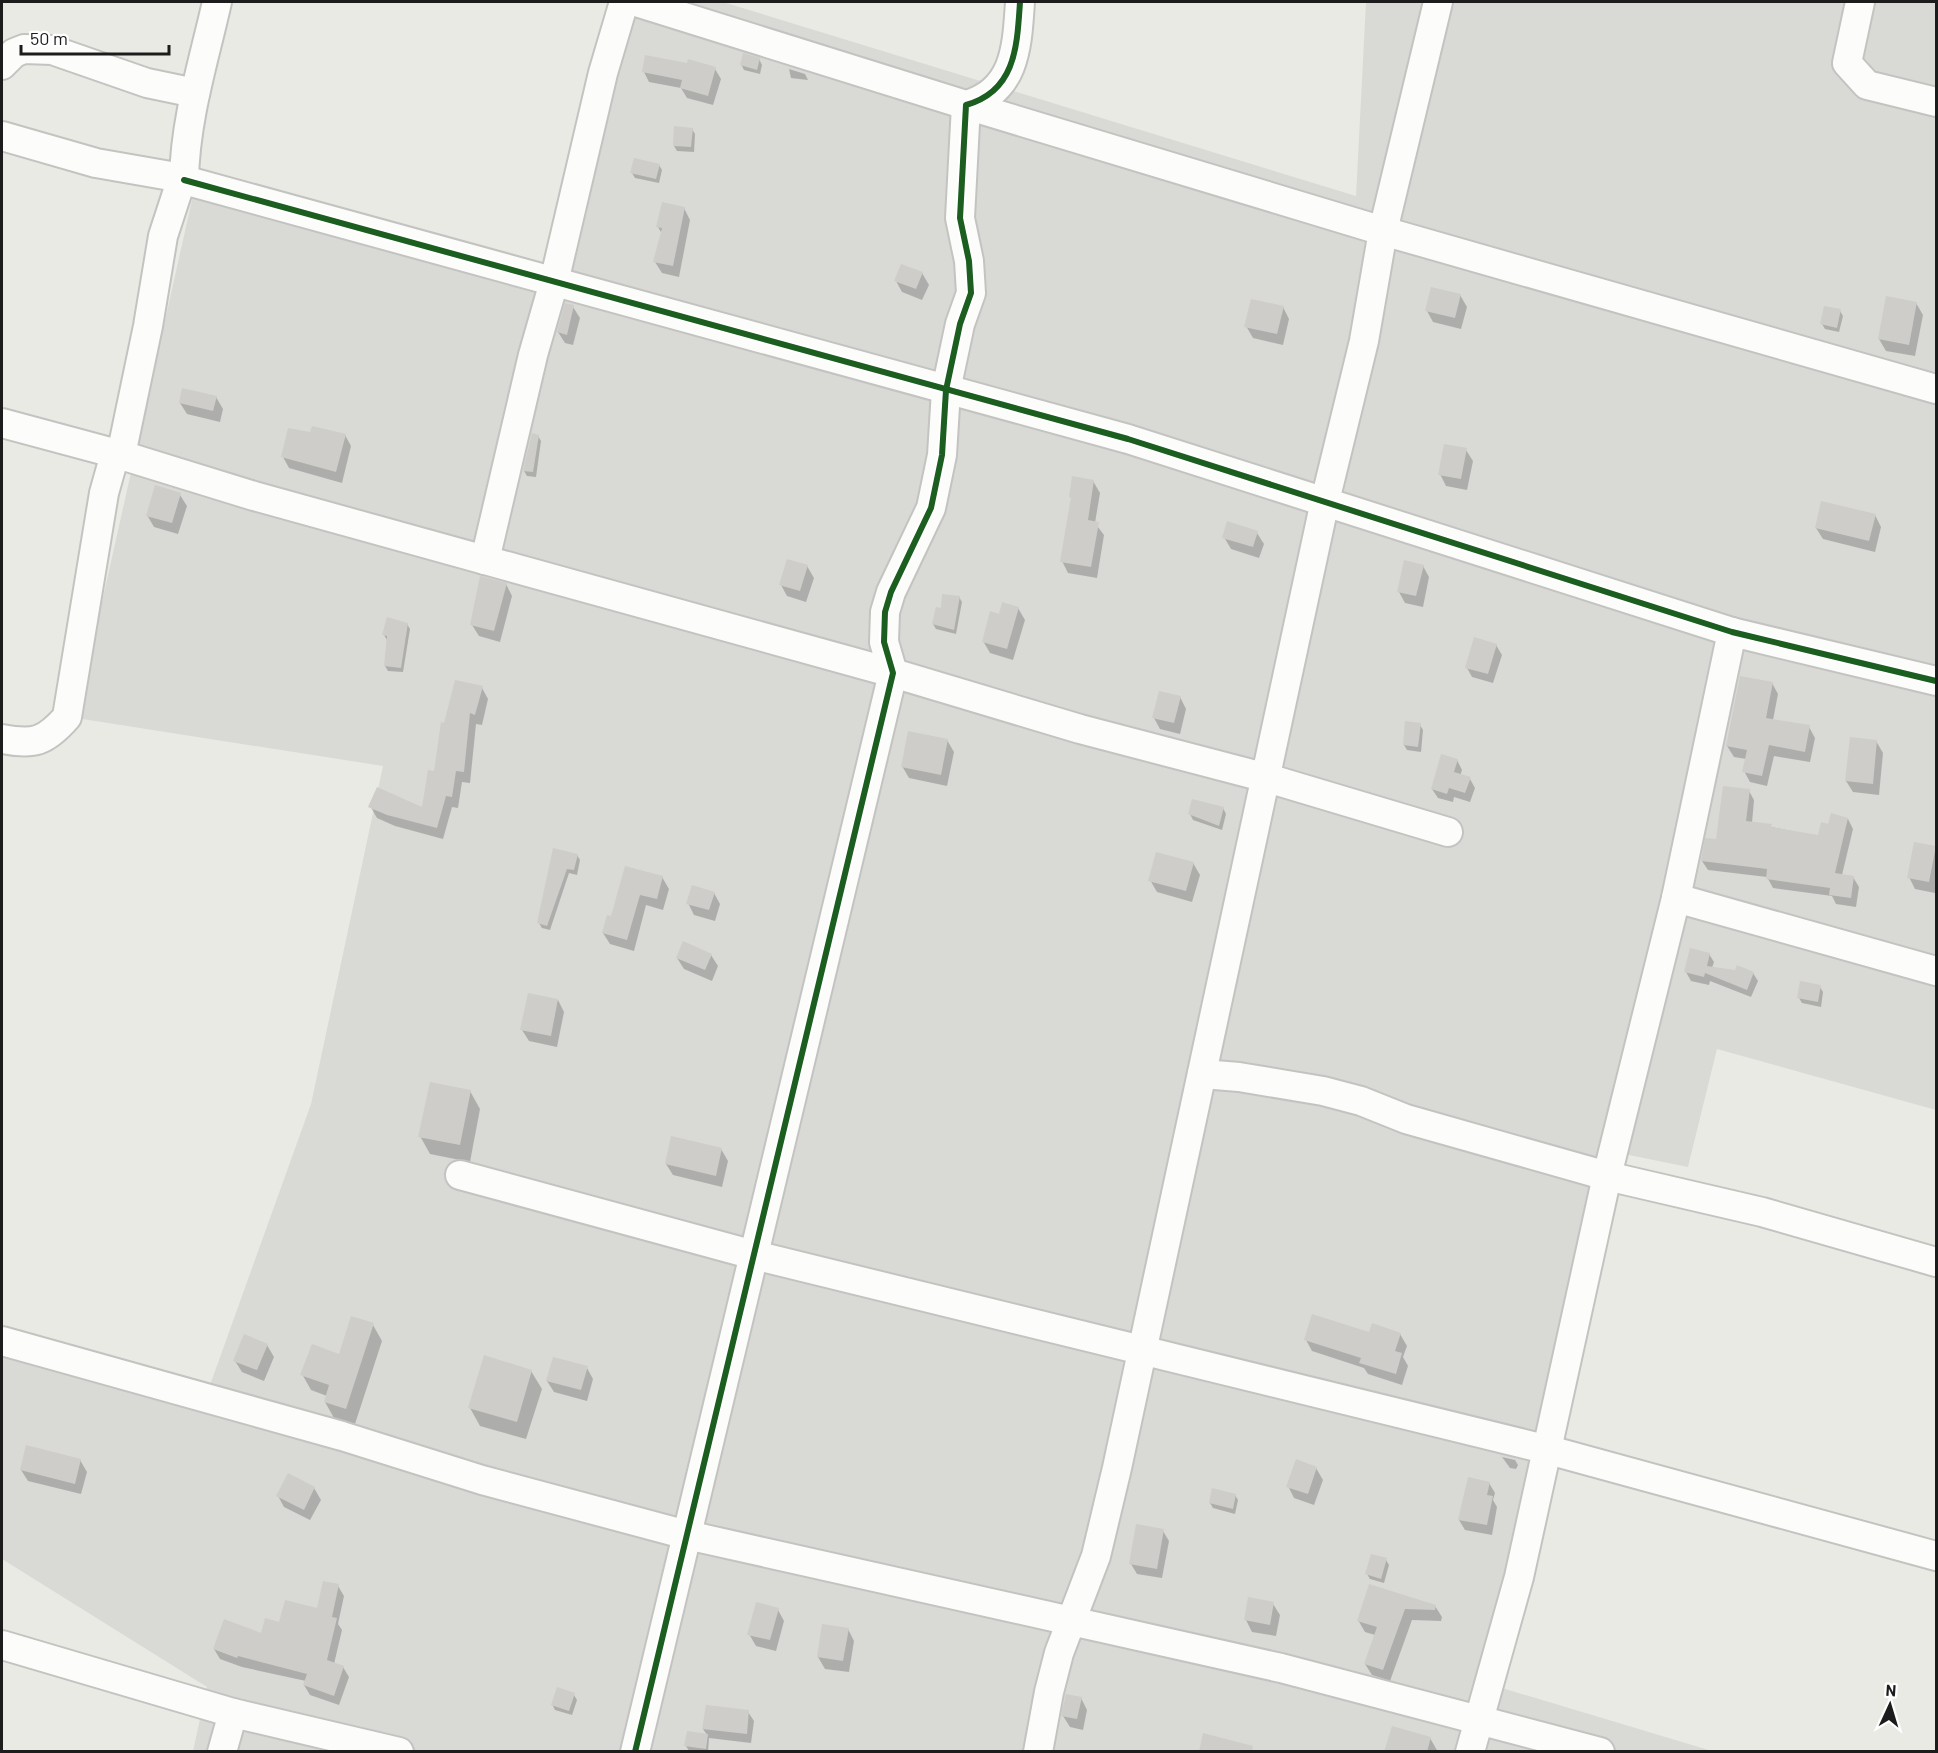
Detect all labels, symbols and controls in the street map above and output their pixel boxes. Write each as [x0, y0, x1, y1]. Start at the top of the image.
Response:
scale bar [21, 18, 170, 56]
text: 50 m [30, 27, 68, 49]
north arrow [1860, 1675, 1920, 1735]
text: N [1885, 1680, 1897, 1699]

